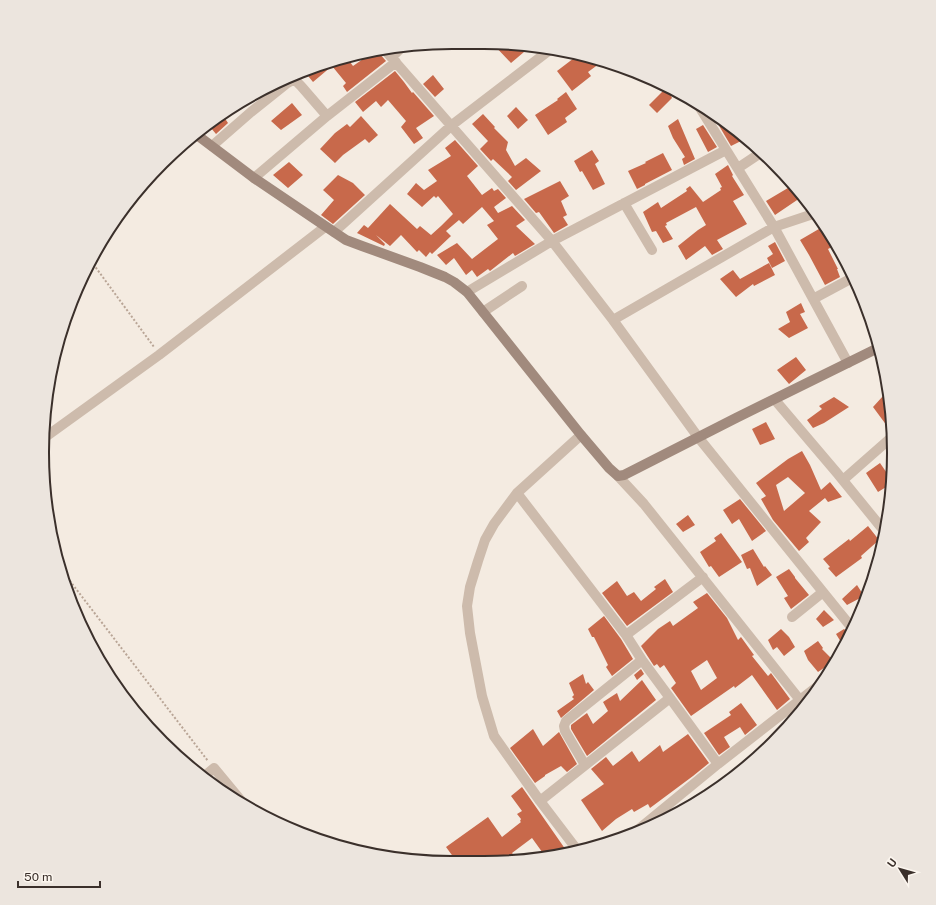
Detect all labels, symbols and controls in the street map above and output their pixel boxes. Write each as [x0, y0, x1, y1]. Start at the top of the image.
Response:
north arrow [880, 849, 920, 889]
text: U [885, 856, 899, 870]
scale bar [18, 863, 100, 889]
text: 50 m [24, 870, 52, 884]

